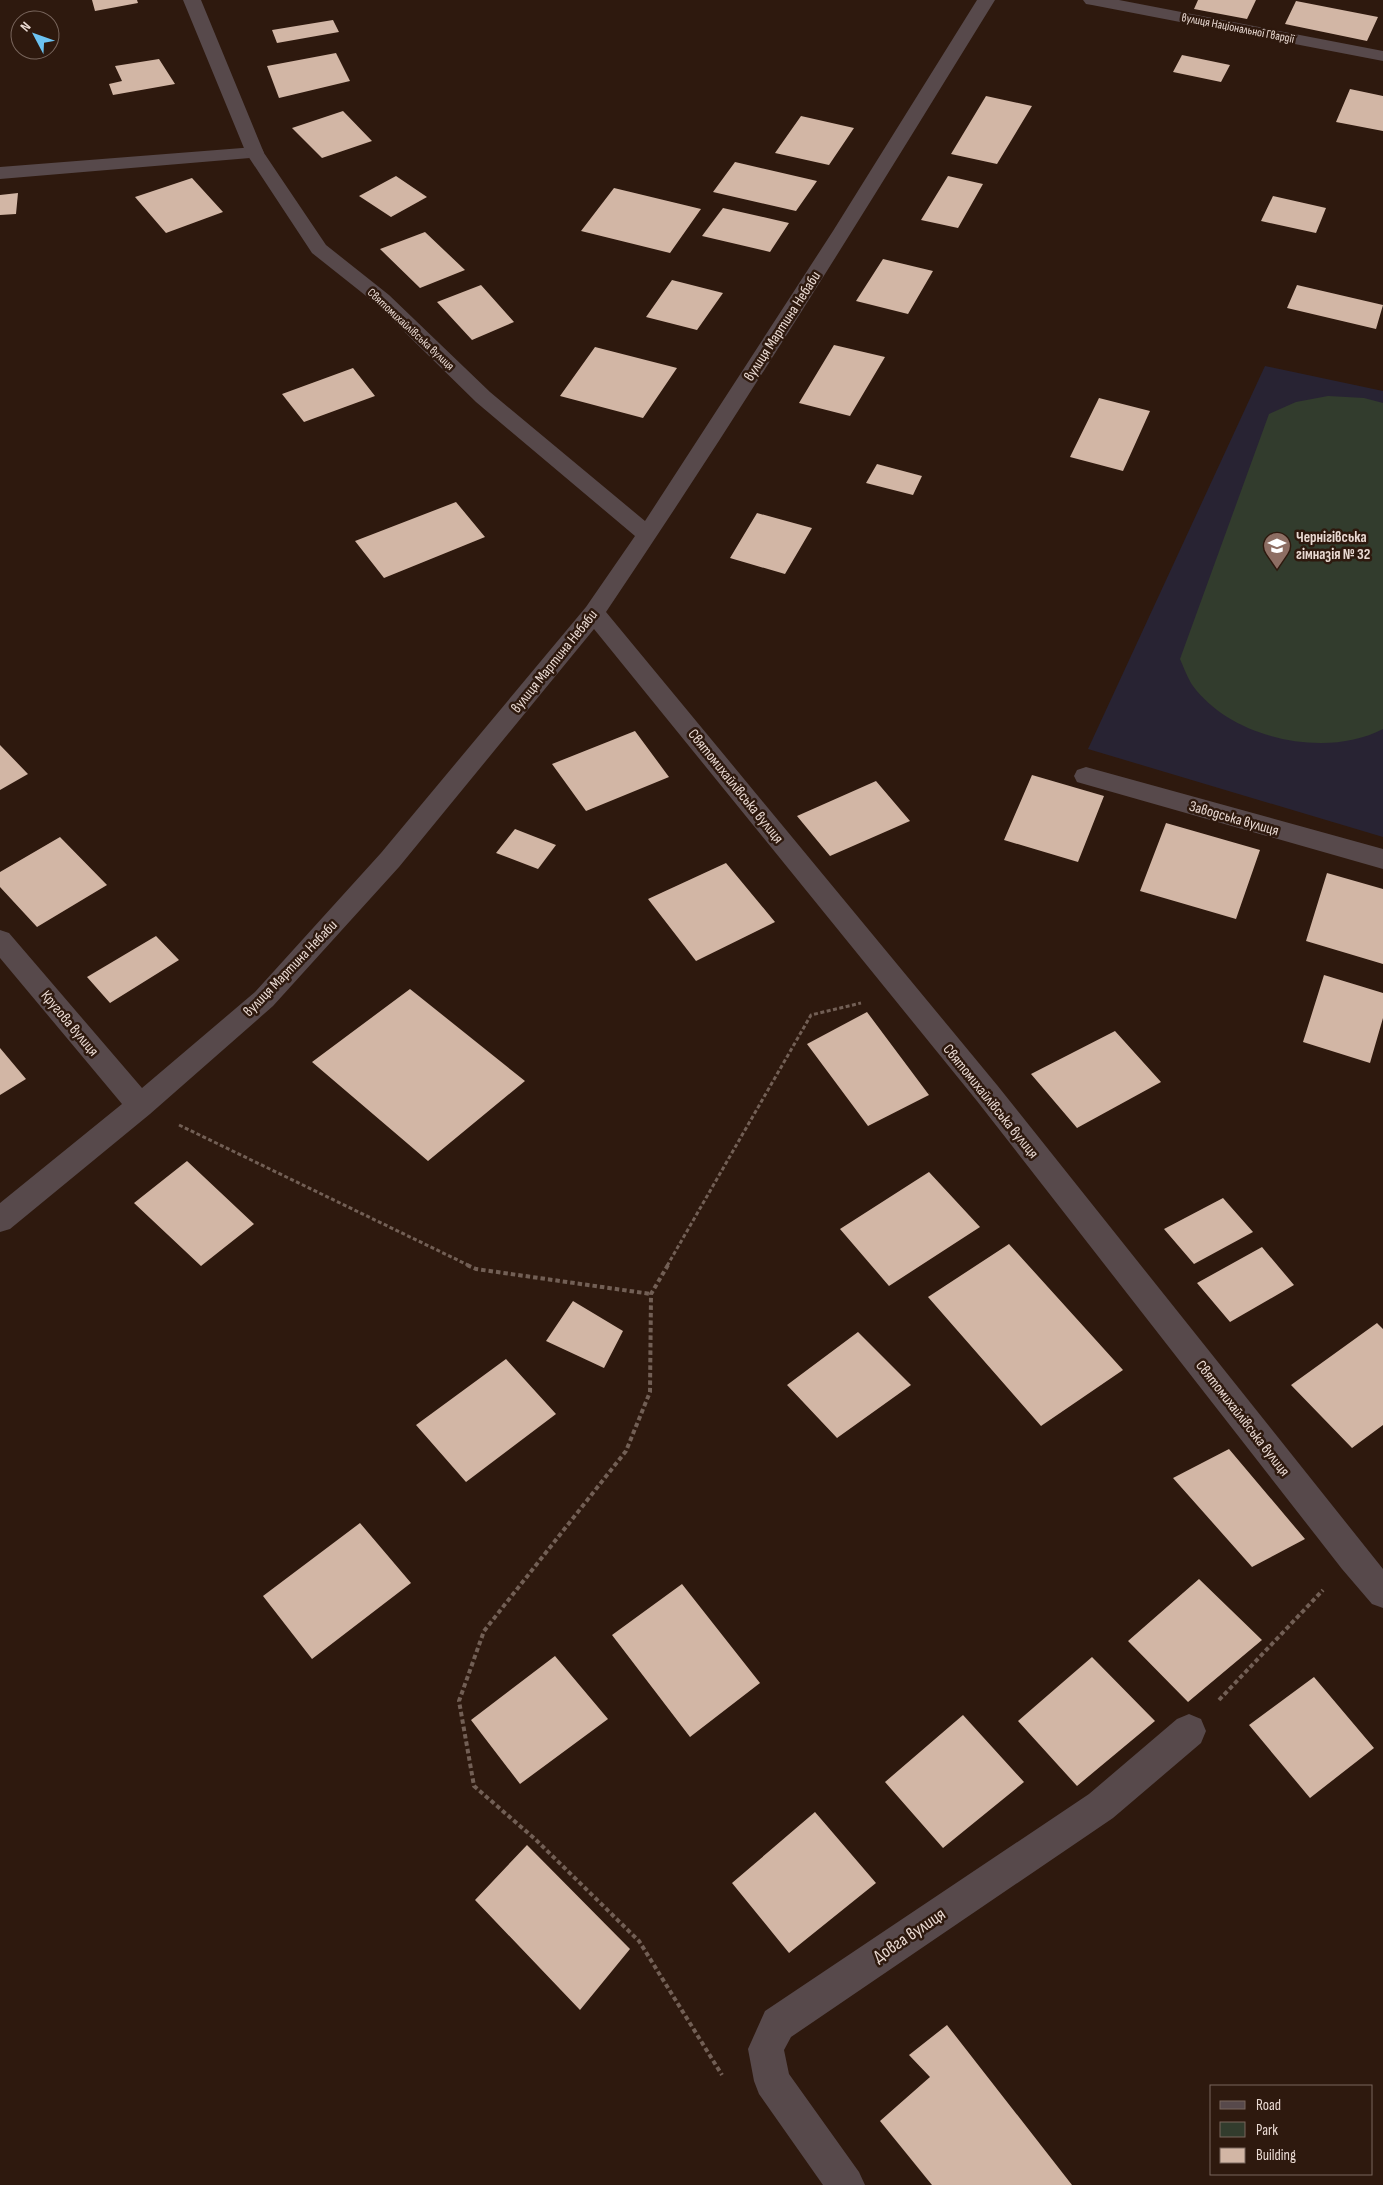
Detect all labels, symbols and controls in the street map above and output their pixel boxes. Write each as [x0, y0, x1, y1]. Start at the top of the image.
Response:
north arrow [10, 10, 60, 60]
street label: вулиця Національної Гвардії [1180, 10, 1296, 47]
text: N [17, 18, 34, 35]
street label: вулиця Мартина Небаби [740, 268, 825, 385]
street label: Святомихайлівська вулиця [364, 285, 458, 374]
place label: Чернігівська гімназія № 32 [1296, 528, 1370, 564]
school or university icon: Чернігівська гімназія № 32 [1262, 531, 1292, 570]
street label: вулиця Мартина Небаби [507, 606, 602, 717]
street label: Святомихайлівська вулиця [684, 725, 788, 848]
street label: Заводська вулиця [1187, 797, 1281, 840]
street label: вулиця Мартина Небаби [239, 916, 341, 1021]
street label: Кругова вулиця [37, 986, 103, 1060]
street label: Святомихайлівська вулиця [939, 1040, 1043, 1163]
street label: Святомихайлівська вулиця [1191, 1357, 1294, 1480]
street label: Довга вулиця [869, 1904, 949, 1967]
legend [1210, 2085, 1373, 2175]
text: Road [1256, 2096, 1281, 2115]
text: Park [1256, 2121, 1278, 2140]
text: Building [1256, 2146, 1296, 2165]

